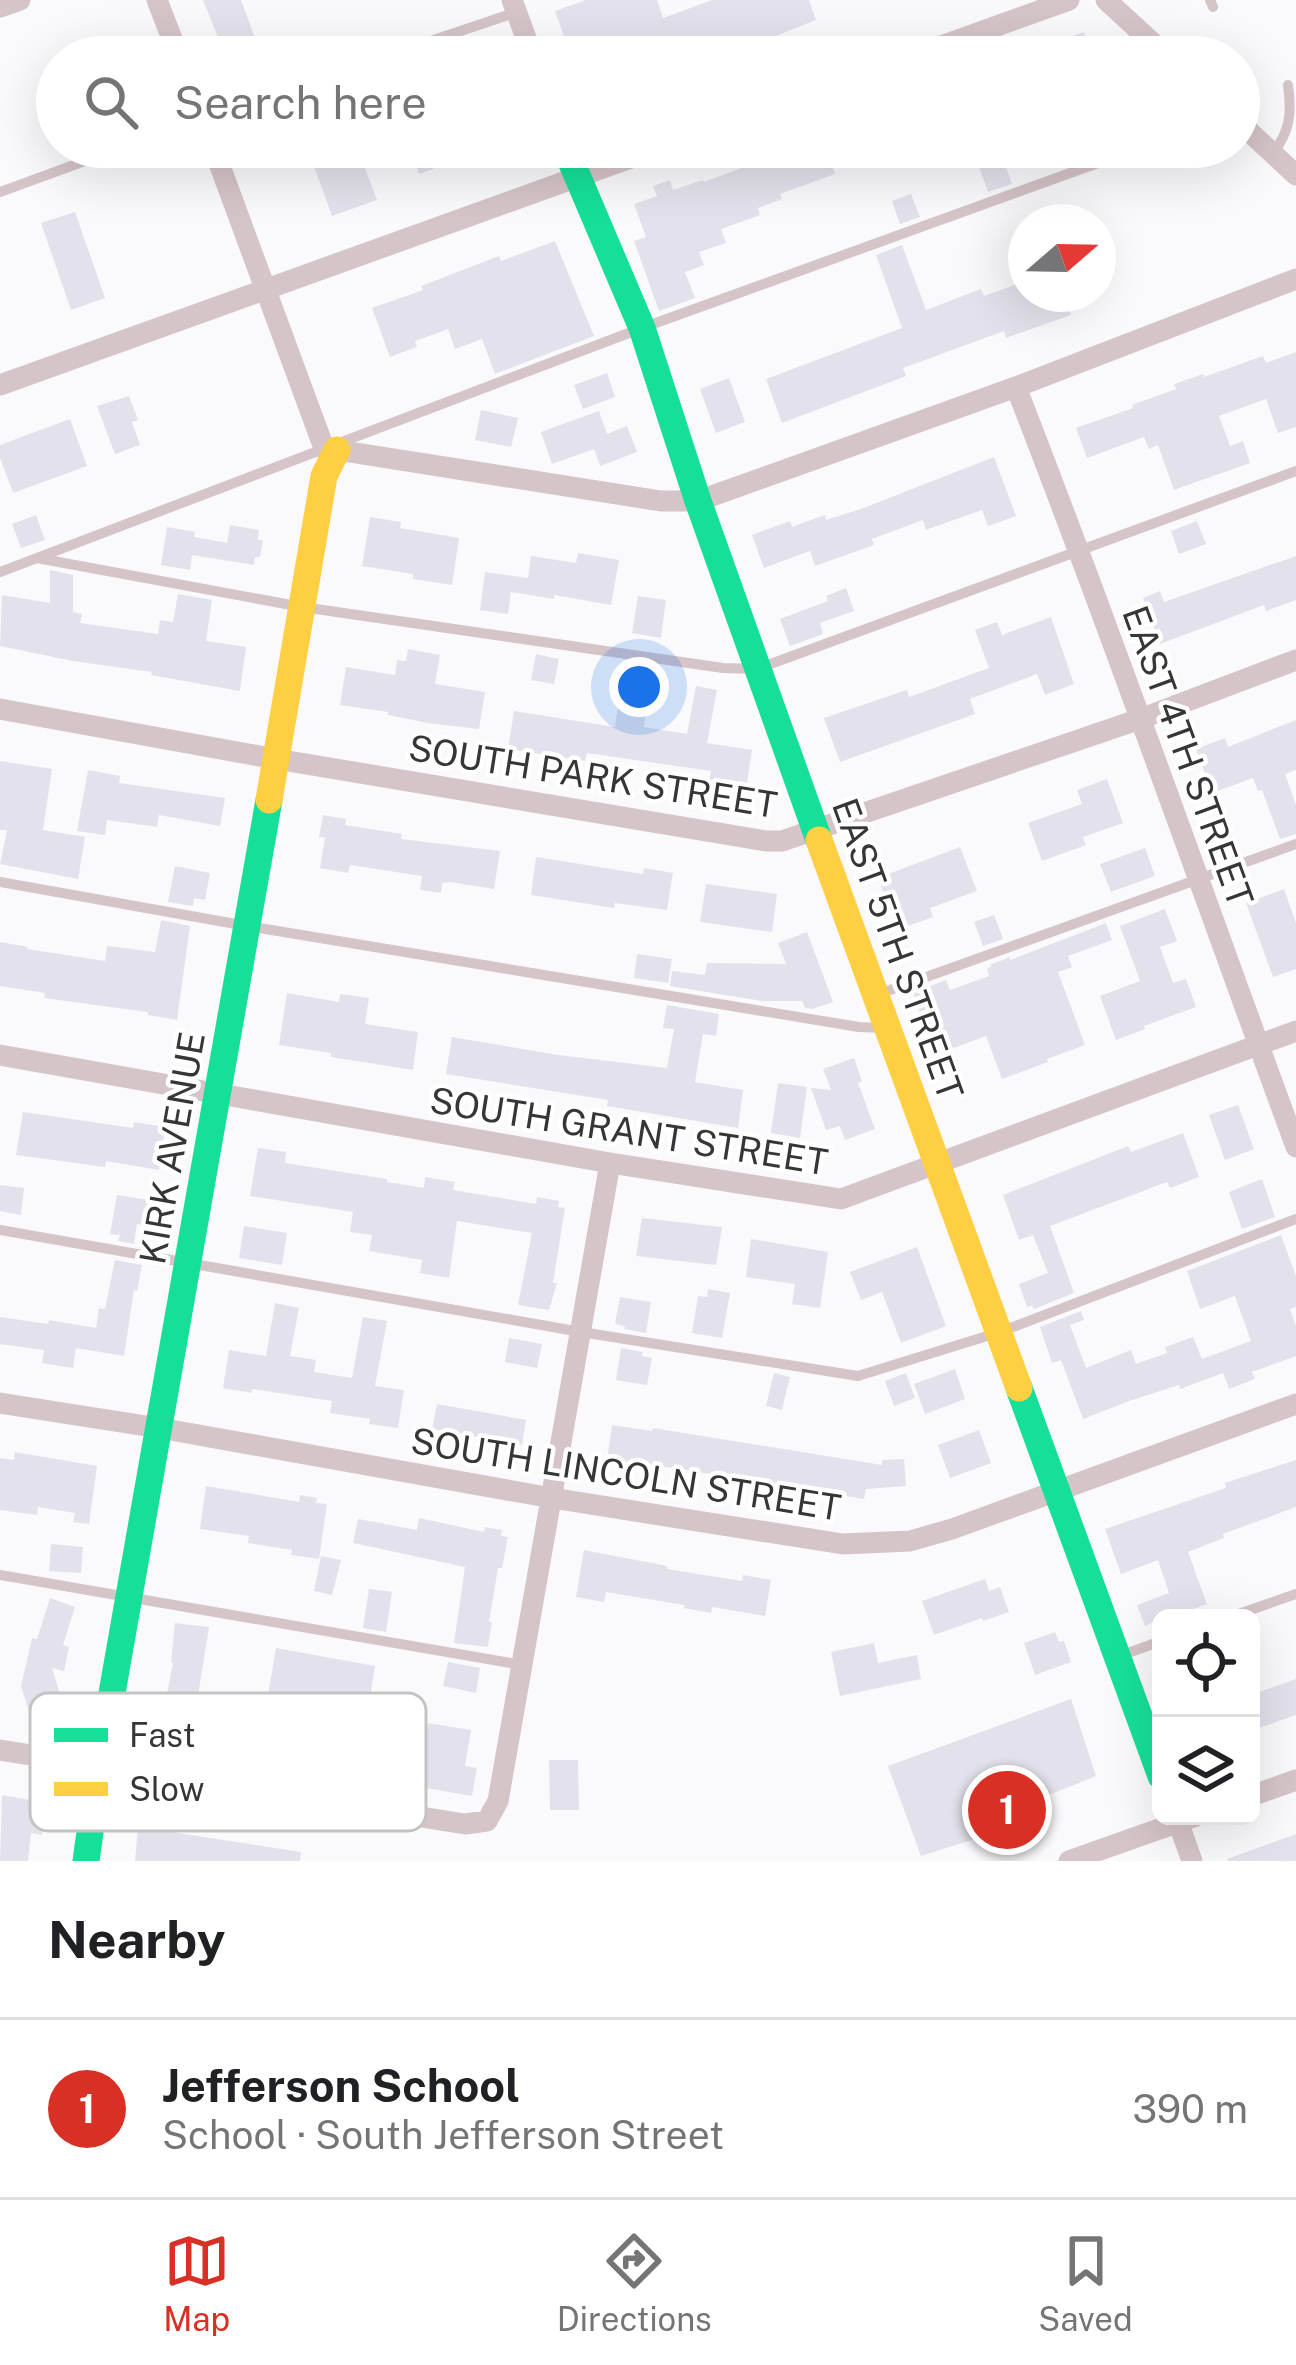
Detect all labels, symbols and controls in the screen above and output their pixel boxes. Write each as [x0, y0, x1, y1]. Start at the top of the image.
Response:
search box [36, 36, 1260, 168]
icon: search [78, 69, 144, 135]
text: Search here [174, 76, 427, 129]
north arrow [1008, 204, 1116, 312]
street label: EAST 4TH STREET [1114, 600, 1262, 912]
your location [609, 657, 669, 717]
street label: SOUTH PARK STREET [406, 726, 780, 826]
street label: EAST 5TH STREET [824, 793, 972, 1105]
street label: KIRK AVENUE [131, 1029, 213, 1267]
street label: SOUTH GRANT STREET [427, 1079, 831, 1183]
street label: SOUTH LINCOLN STREET [408, 1419, 844, 1529]
map controls [1152, 1609, 1260, 1825]
button: locate [1152, 1609, 1260, 1717]
legend [30, 1693, 426, 1831]
text: Fast [129, 1716, 196, 1754]
button: layers [1152, 1717, 1260, 1825]
pin: 1 [968, 1765, 1046, 1855]
text: Slow [129, 1770, 204, 1808]
text: Nearby [48, 1910, 225, 1969]
text: Jefferson School [162, 2059, 520, 2112]
text: 1 [79, 2086, 95, 2132]
text: 390 m [1133, 2086, 1248, 2132]
text: School · South Jefferson Street [162, 2112, 724, 2158]
tab: Map [163, 2228, 230, 2338]
tab: Directions [557, 2228, 712, 2338]
tab: Saved [1038, 2228, 1133, 2338]

